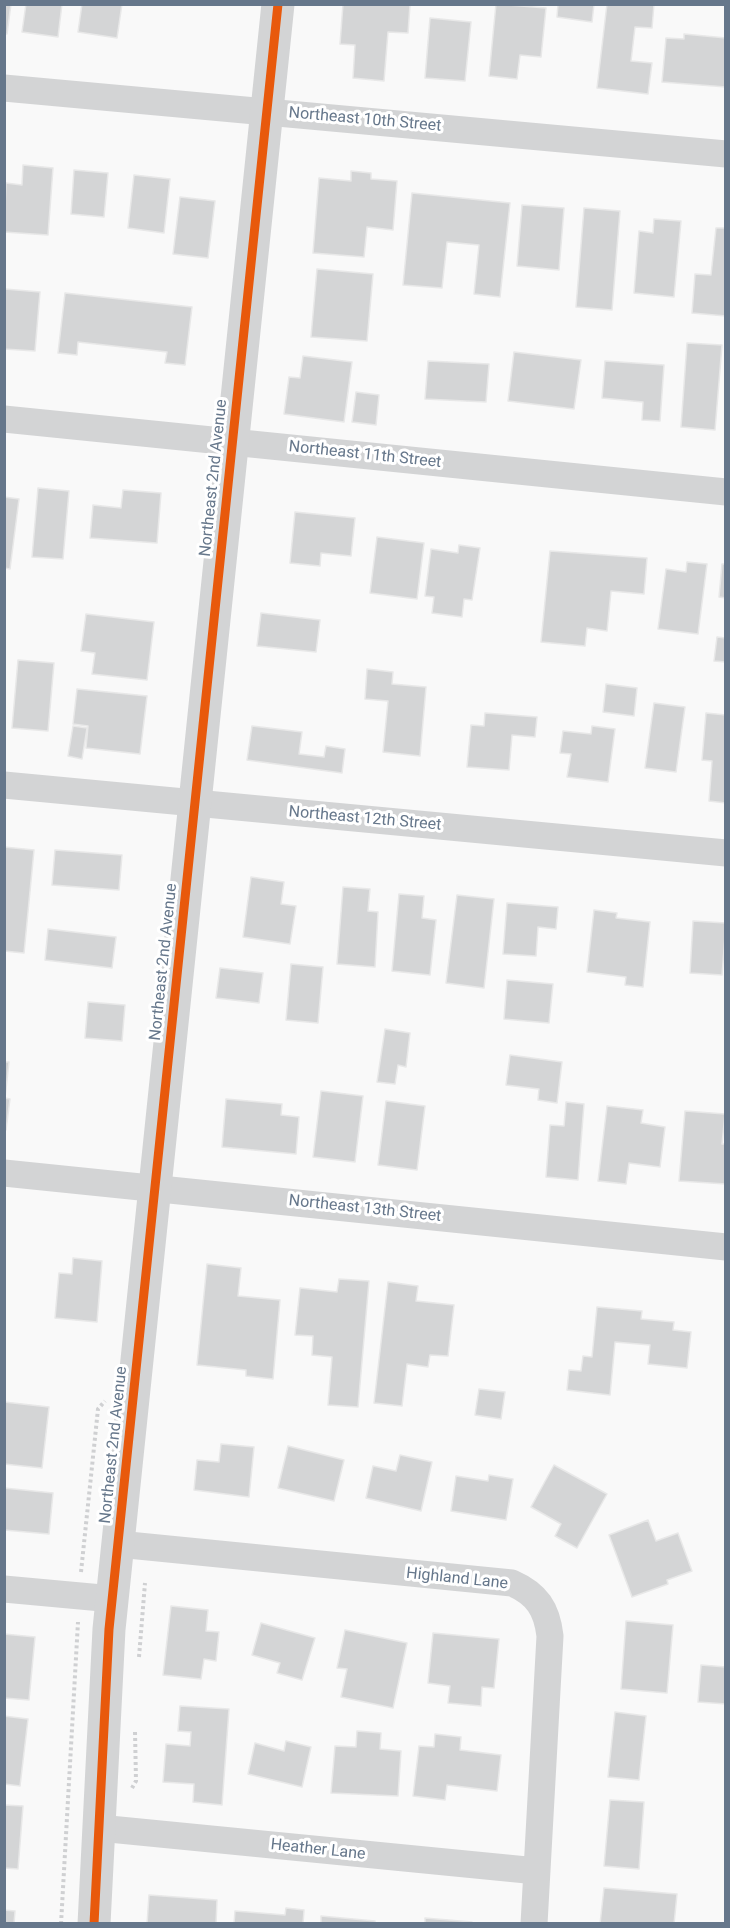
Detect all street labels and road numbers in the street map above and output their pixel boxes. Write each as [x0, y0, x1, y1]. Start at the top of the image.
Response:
street label: Northeast 10th Street [288, 104, 442, 136]
street label: Northeast 2nd Avenue [196, 398, 232, 558]
street label: Northeast 11th Street [288, 437, 442, 473]
street label: Northeast 12th Street [288, 803, 442, 835]
street label: Northeast 2nd Avenue [146, 882, 182, 1042]
street label: Northeast 13th Street [288, 1191, 442, 1227]
street label: Northeast 2nd Avenue [96, 1365, 132, 1525]
street label: Highland Lane [405, 1564, 509, 1594]
street label: Heather Lane [270, 1835, 366, 1865]

